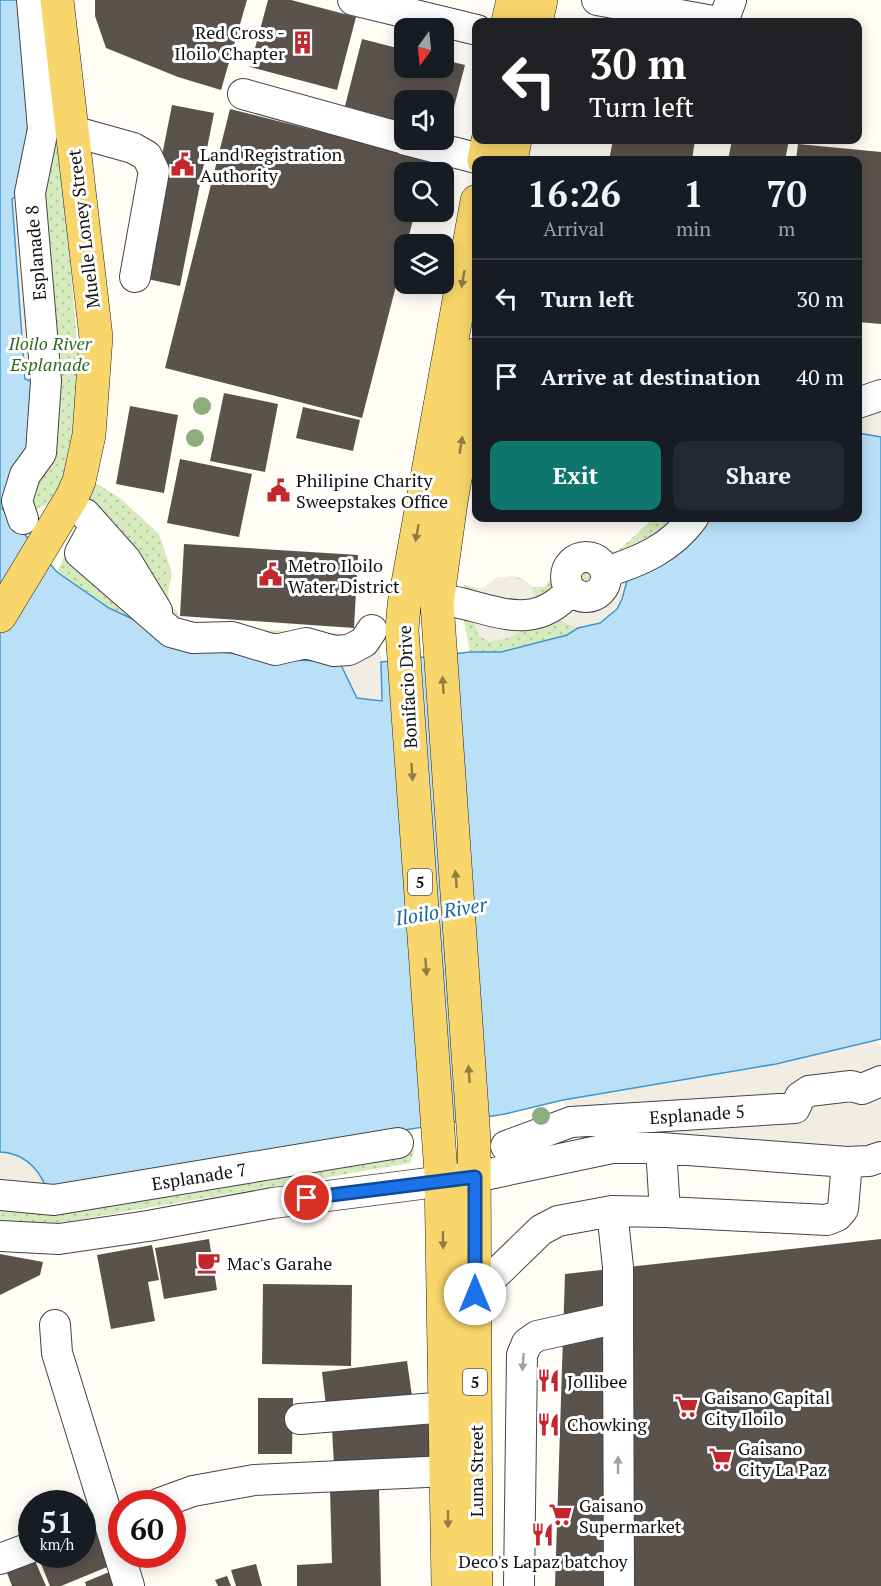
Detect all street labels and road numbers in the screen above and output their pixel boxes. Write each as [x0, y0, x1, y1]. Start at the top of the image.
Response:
street label: Muelle Loney Street [61, 148, 105, 310]
street label: Esplanade 8 [19, 204, 51, 302]
street label: Bonifacio Drive [392, 625, 422, 749]
road number: 5 [408, 869, 432, 895]
street label: Esplanade 5 [648, 1099, 746, 1129]
street label: Esplanade 7 [150, 1157, 248, 1195]
road number: 5 [463, 1369, 487, 1395]
street label: Luna Street [464, 1424, 488, 1517]

